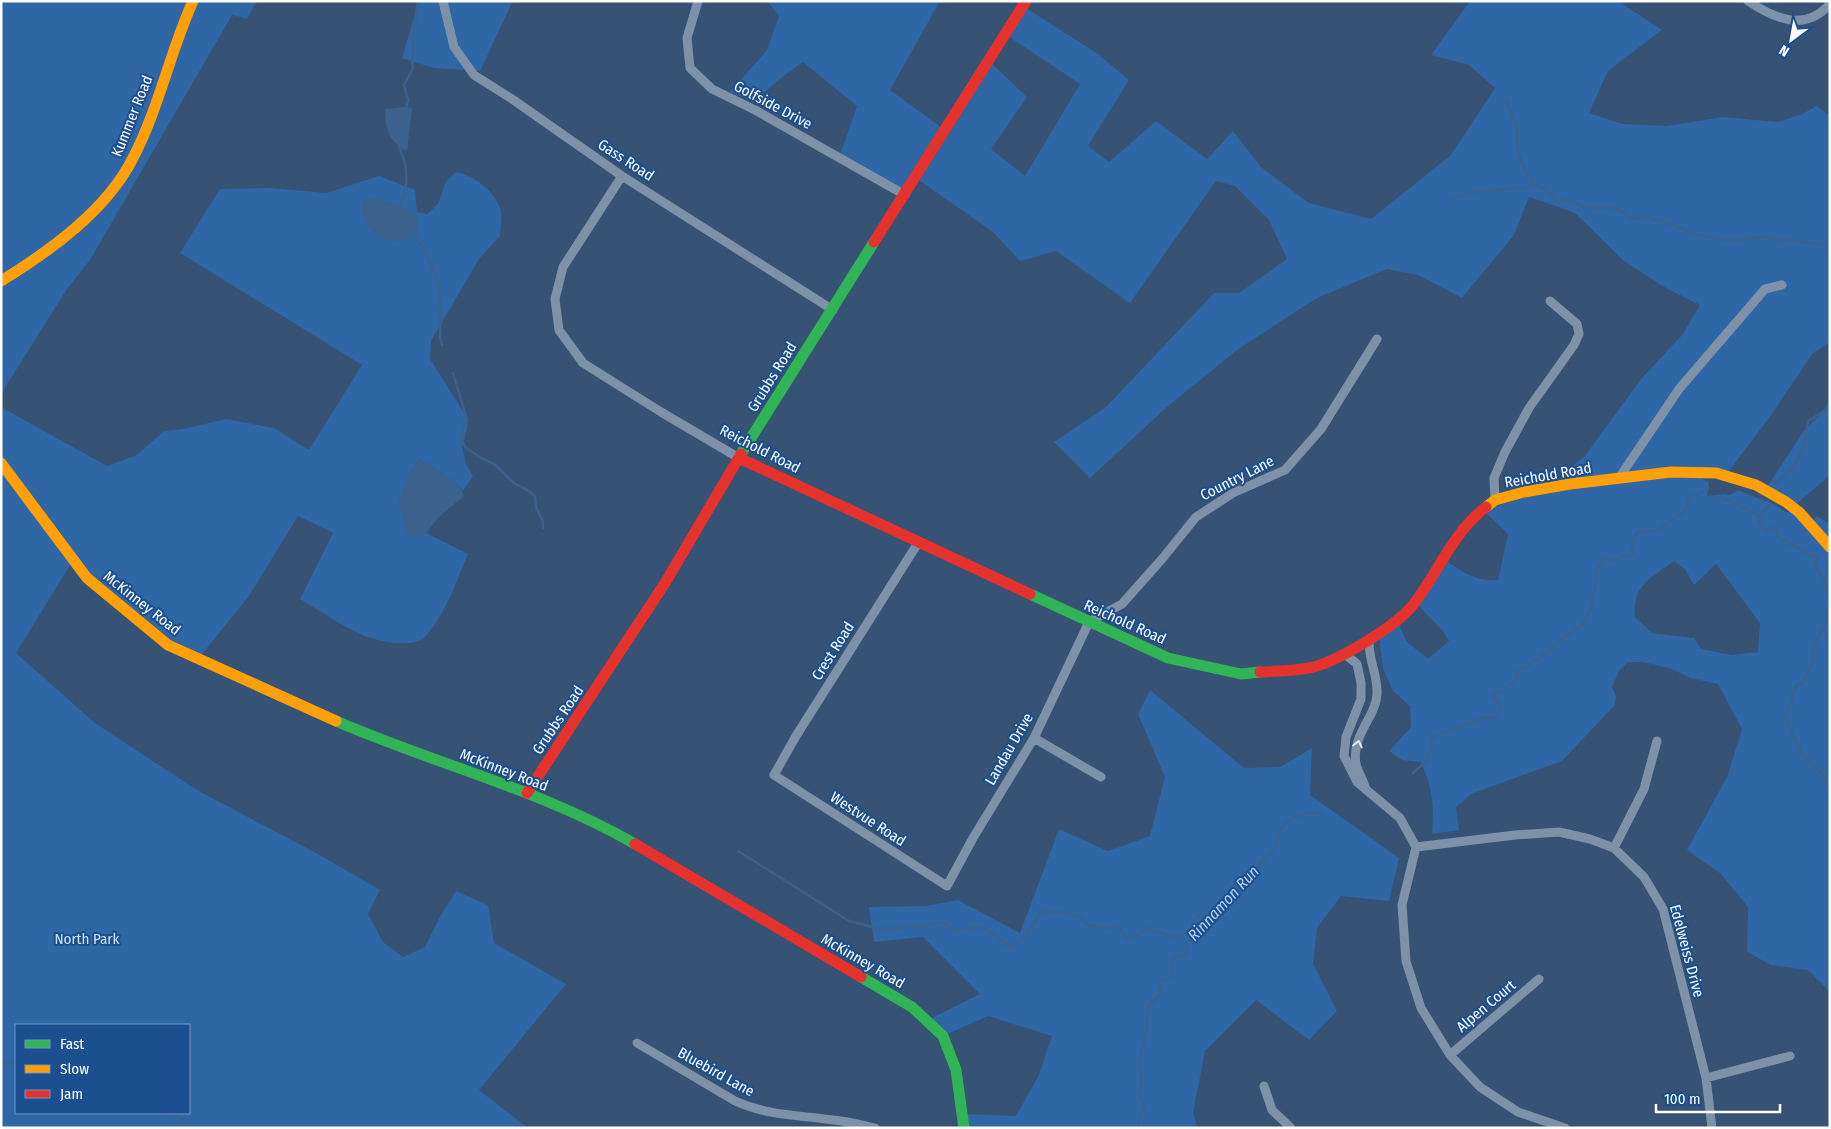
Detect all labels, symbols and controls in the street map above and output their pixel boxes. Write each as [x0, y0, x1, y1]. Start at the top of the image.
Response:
north arrow [1766, 15, 1816, 65]
text: N [1776, 41, 1792, 60]
street label: Kummer Road [108, 73, 156, 159]
street label: Golfside Drive [731, 77, 815, 133]
street label: Gass Road [595, 135, 657, 185]
street label: Grubbs Road [744, 339, 800, 415]
street label: Reichold Road [717, 421, 803, 477]
street label: Country Lane [1197, 452, 1277, 504]
street label: Reichold Road [1503, 459, 1593, 491]
street label: McKinney Road [100, 567, 184, 639]
street label: Reichold Road [1081, 596, 1169, 648]
street label: Crest Road [808, 618, 858, 684]
street label: Grubbs Road [529, 682, 587, 758]
street label: Landau Drive [981, 710, 1037, 788]
one-way arrow [1352, 739, 1363, 748]
street label: McKinney Road [457, 745, 551, 795]
street label: Westvue Road [827, 788, 909, 850]
water label: Rinnamon Run [1184, 862, 1263, 945]
street label: Edelweiss Drive [1666, 903, 1708, 999]
park label: North Park [54, 930, 120, 948]
street label: McKinney Road [818, 930, 908, 992]
street label: Alpen Court [1453, 976, 1519, 1036]
legend [15, 1024, 190, 1114]
text: Fast [60, 1035, 84, 1053]
street label: Bluebird Lane [675, 1044, 757, 1100]
text: Slow [60, 1060, 89, 1078]
scale bar [1656, 1082, 1780, 1114]
text: Jam [60, 1085, 83, 1103]
text: 100 m [1664, 1090, 1701, 1108]

